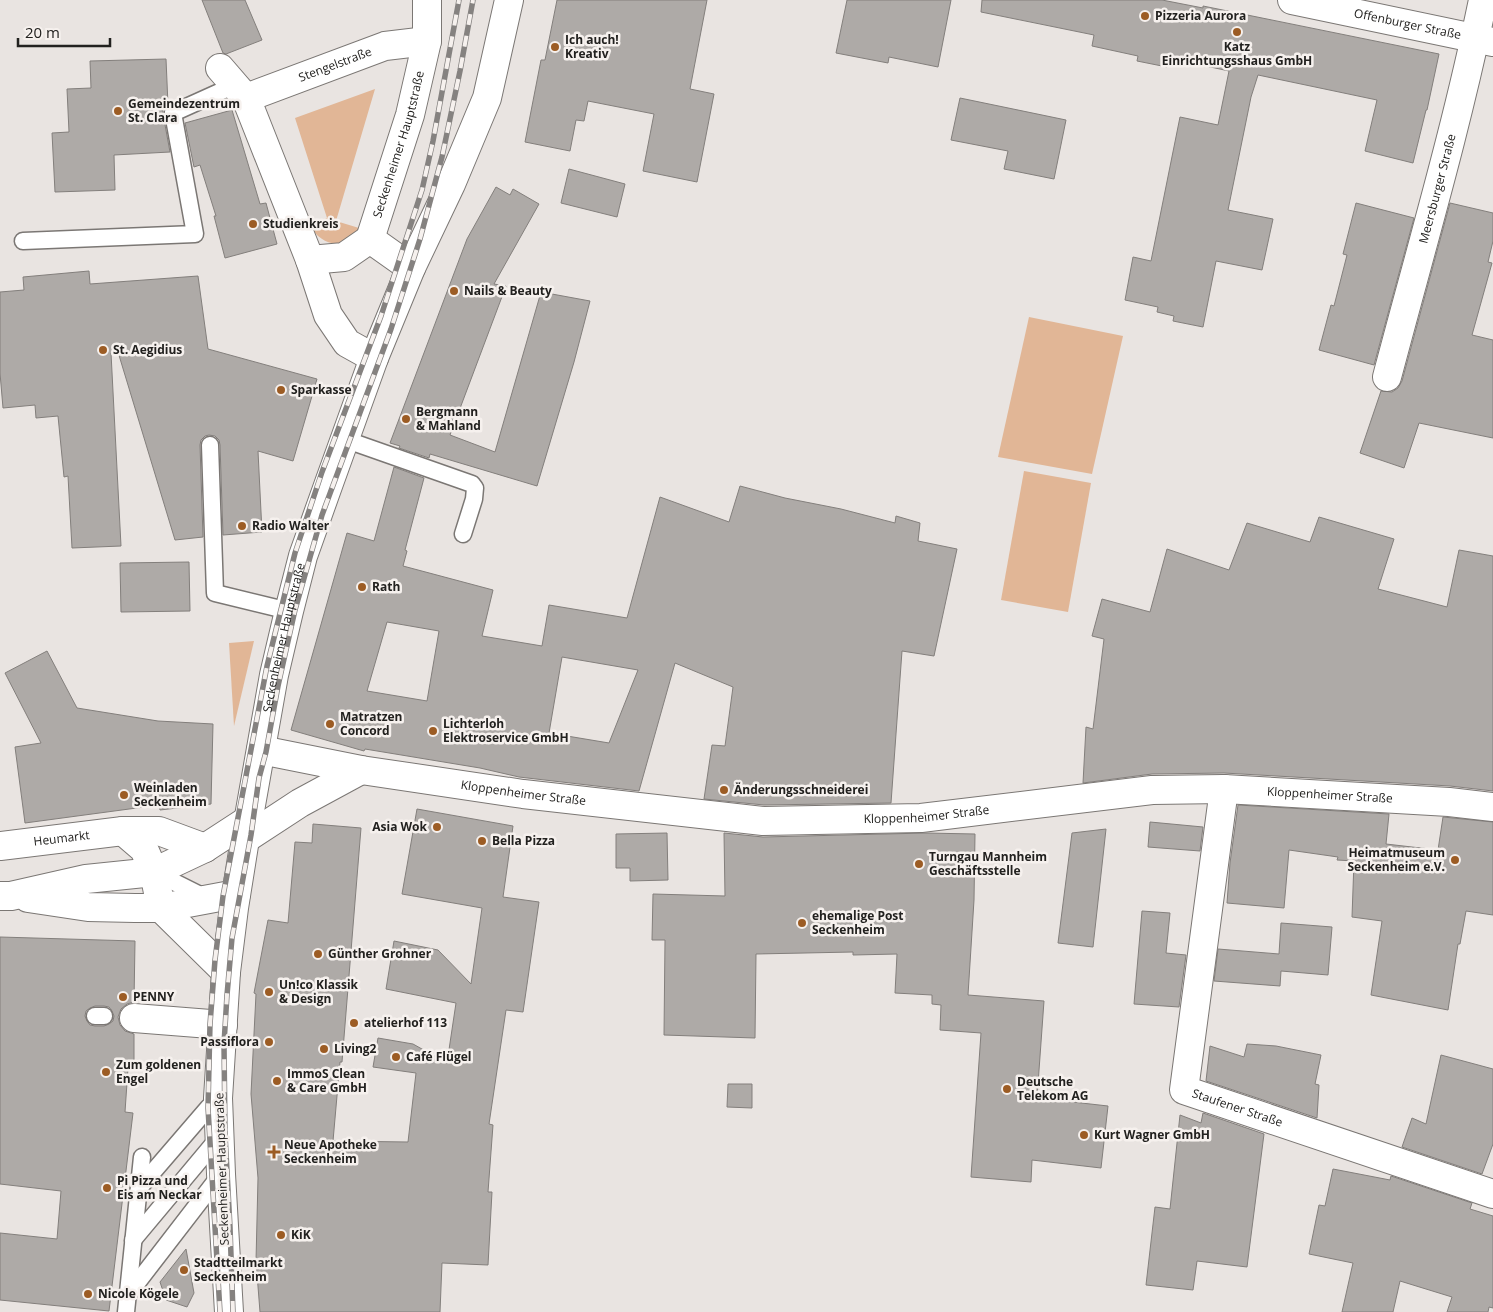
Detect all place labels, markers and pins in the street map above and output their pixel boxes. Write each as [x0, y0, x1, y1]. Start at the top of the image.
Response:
place label: Pizzeria Aurora [1155, 7, 1246, 24]
marker: Pizzeria Aurora [1139, 10, 1151, 22]
marker: Katz Einrichtungsshaus GmbH [1231, 26, 1243, 38]
place label: Ich auch! Kreativ [565, 31, 619, 62]
place label: Katz Einrichtungsshaus GmbH [1162, 38, 1312, 69]
marker: Ich auch! Kreativ [549, 41, 561, 53]
place label: Gemeindezentrum St. Clara [128, 95, 240, 126]
marker: Gemeindezentrum St. Clara [112, 105, 124, 117]
place label: Studienkreis [263, 215, 339, 232]
marker: Studienkreis [247, 218, 259, 230]
place label: Nails & Beauty [464, 282, 552, 299]
marker: Nails & Beauty [448, 285, 460, 297]
place label: St. Aegidius [113, 341, 182, 358]
marker: St. Aegidius [97, 344, 109, 356]
place label: Sparkasse [291, 381, 352, 398]
marker: Sparkasse [275, 384, 287, 396]
place label: Bergmann & Mahland [416, 403, 481, 434]
marker: Bergmann & Mahland [400, 413, 412, 425]
place label: Radio Walter [252, 517, 330, 534]
marker: Radio Walter [236, 520, 248, 532]
place label: Rath [372, 578, 400, 595]
marker: Rath [356, 581, 368, 593]
place label: Matratzen Concord [340, 708, 403, 739]
place label: Lichterloh Elektroservice GmbH [443, 715, 569, 746]
marker: Matratzen Concord [324, 718, 336, 730]
marker: Lichterloh Elektroservice GmbH [427, 725, 439, 737]
place label: Weinladen Seckenheim [134, 779, 207, 810]
place label: Änderungsschneiderei [734, 781, 868, 798]
marker: Änderungsschneiderei [718, 784, 730, 796]
marker: Weinladen Seckenheim [118, 789, 130, 801]
place label: Asia Wok [372, 818, 428, 835]
marker: Asia Wok [431, 821, 443, 833]
place label: Bella Pizza [492, 832, 555, 849]
marker: Bella Pizza [476, 835, 488, 847]
place label: Heimatmuseum Seckenheim e.V. [1347, 844, 1445, 875]
place label: Turngau Mannheim Geschäftsstelle [929, 848, 1047, 879]
marker: Heimatmuseum Seckenheim e.V. [1449, 854, 1461, 866]
marker: Turngau Mannheim Geschäftsstelle [913, 858, 925, 870]
place label: ehemalige Post Seckenheim [812, 907, 904, 938]
marker: ehemalige Post Seckenheim [796, 917, 808, 929]
place label: Günther Grohner [328, 945, 432, 962]
marker: Günther Grohner [312, 948, 324, 960]
place label: Un!co Klassik & Design [279, 976, 359, 1007]
marker: Un!co Klassik & Design [263, 986, 275, 998]
place label: PENNY [133, 988, 175, 1005]
marker: PENNY [117, 991, 129, 1003]
place label: atelierhof 113 [364, 1014, 447, 1031]
marker: atelierhof 113 [348, 1017, 360, 1029]
place label: Passiflora [200, 1033, 259, 1050]
marker: Passiflora [263, 1036, 275, 1048]
place label: Living2 [334, 1040, 377, 1057]
marker: Living2 [318, 1043, 330, 1055]
place label: Café Flügel [406, 1048, 471, 1065]
marker: Café Flügel [390, 1051, 402, 1063]
place label: Zum goldenen Engel [116, 1056, 201, 1087]
place label: ImmoS Clean & Care GmbH [287, 1065, 367, 1096]
marker: Zum goldenen Engel [100, 1066, 112, 1078]
place label: Deutsche Telekom AG [1017, 1073, 1089, 1104]
marker: ImmoS Clean & Care GmbH [271, 1075, 283, 1087]
marker: Deutsche Telekom AG [1001, 1083, 1013, 1095]
place label: Kurt Wagner GmbH [1094, 1126, 1210, 1143]
marker: Kurt Wagner GmbH [1078, 1129, 1090, 1141]
place label: Neue Apotheke Seckenheim [284, 1136, 377, 1167]
marker: Neue Apotheke Seckenheim [268, 1146, 280, 1158]
place label: Pi Pizza und Eis am Neckar [117, 1172, 202, 1203]
marker: Pi Pizza und Eis am Neckar [101, 1182, 113, 1194]
place label: KiK [291, 1226, 311, 1243]
marker: KiK [275, 1229, 287, 1241]
place label: Stadtteilmarkt Seckenheim [194, 1254, 283, 1285]
marker: Stadtteilmarkt Seckenheim [178, 1264, 190, 1276]
place label: Nicole Kögele [98, 1285, 179, 1302]
marker: Nicole Kögele [82, 1288, 94, 1300]

